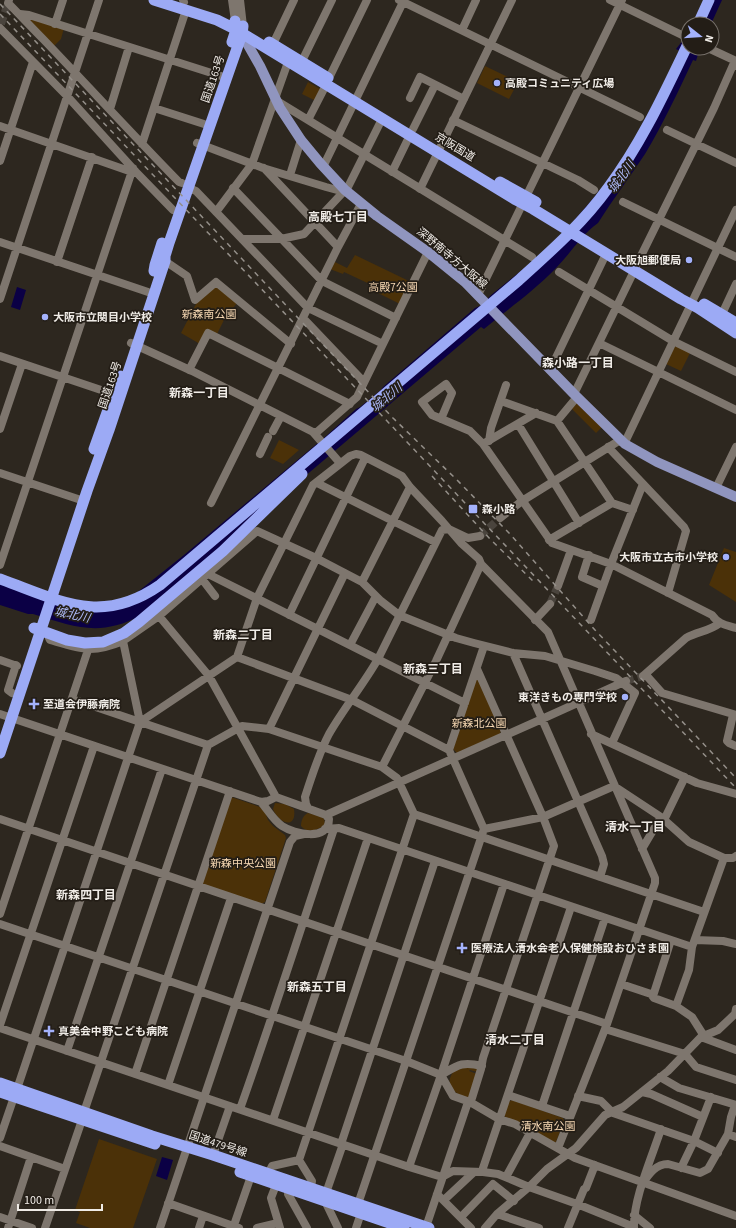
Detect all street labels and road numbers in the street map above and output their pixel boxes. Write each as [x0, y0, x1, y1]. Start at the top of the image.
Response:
street label: 国道163号 [198, 53, 228, 105]
street label: 京阪国道 [432, 129, 478, 165]
street label: 深野南寺方大阪線 [413, 224, 491, 292]
street label: 国道163号 [95, 359, 125, 411]
street label: 国道479号線 [187, 1128, 249, 1160]

